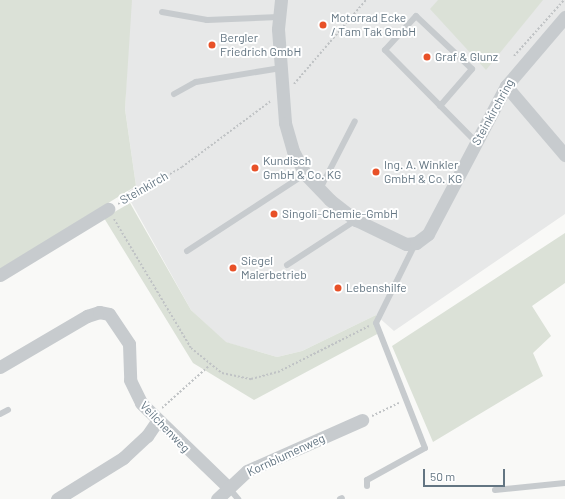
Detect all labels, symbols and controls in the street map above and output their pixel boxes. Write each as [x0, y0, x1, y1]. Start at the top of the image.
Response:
place label: Motorrad Ecke / Tam Tak GmbH [331, 11, 416, 39]
marker: Motorrad Ecke / Tam Tak GmbH [318, 20, 328, 30]
place label: Bergler Friedrich GmbH [220, 31, 301, 59]
marker: Bergler Friedrich GmbH [207, 40, 217, 50]
place label: Graf & Glunz [435, 50, 498, 64]
marker: Graf & Glunz [422, 52, 432, 62]
street label: Steinkirchring [469, 76, 517, 148]
place label: Kundisch GmbH & Co. KG [263, 154, 341, 182]
place label: Ing. A. Winkler GmbH & Co. KG [384, 158, 462, 186]
marker: Kundisch GmbH & Co. KG [250, 163, 260, 173]
marker: Ing. A. Winkler GmbH & Co. KG [371, 167, 381, 177]
street label: Steinkirch [117, 168, 171, 208]
place label: Singoli-Chemie-GmbH [282, 207, 398, 221]
marker: Singoli-Chemie-GmbH [269, 209, 279, 219]
place label: Siegel Malerbetrieb [241, 254, 307, 282]
marker: Siegel Malerbetrieb [228, 263, 238, 273]
place label: Lebenshilfe [346, 281, 407, 295]
marker: Lebenshilfe [333, 283, 343, 293]
street label: Veilchenweg [137, 398, 193, 456]
street label: Kornblumenweg [245, 431, 327, 479]
scale bar [425, 461, 507, 487]
text: 50 m [430, 469, 455, 483]

